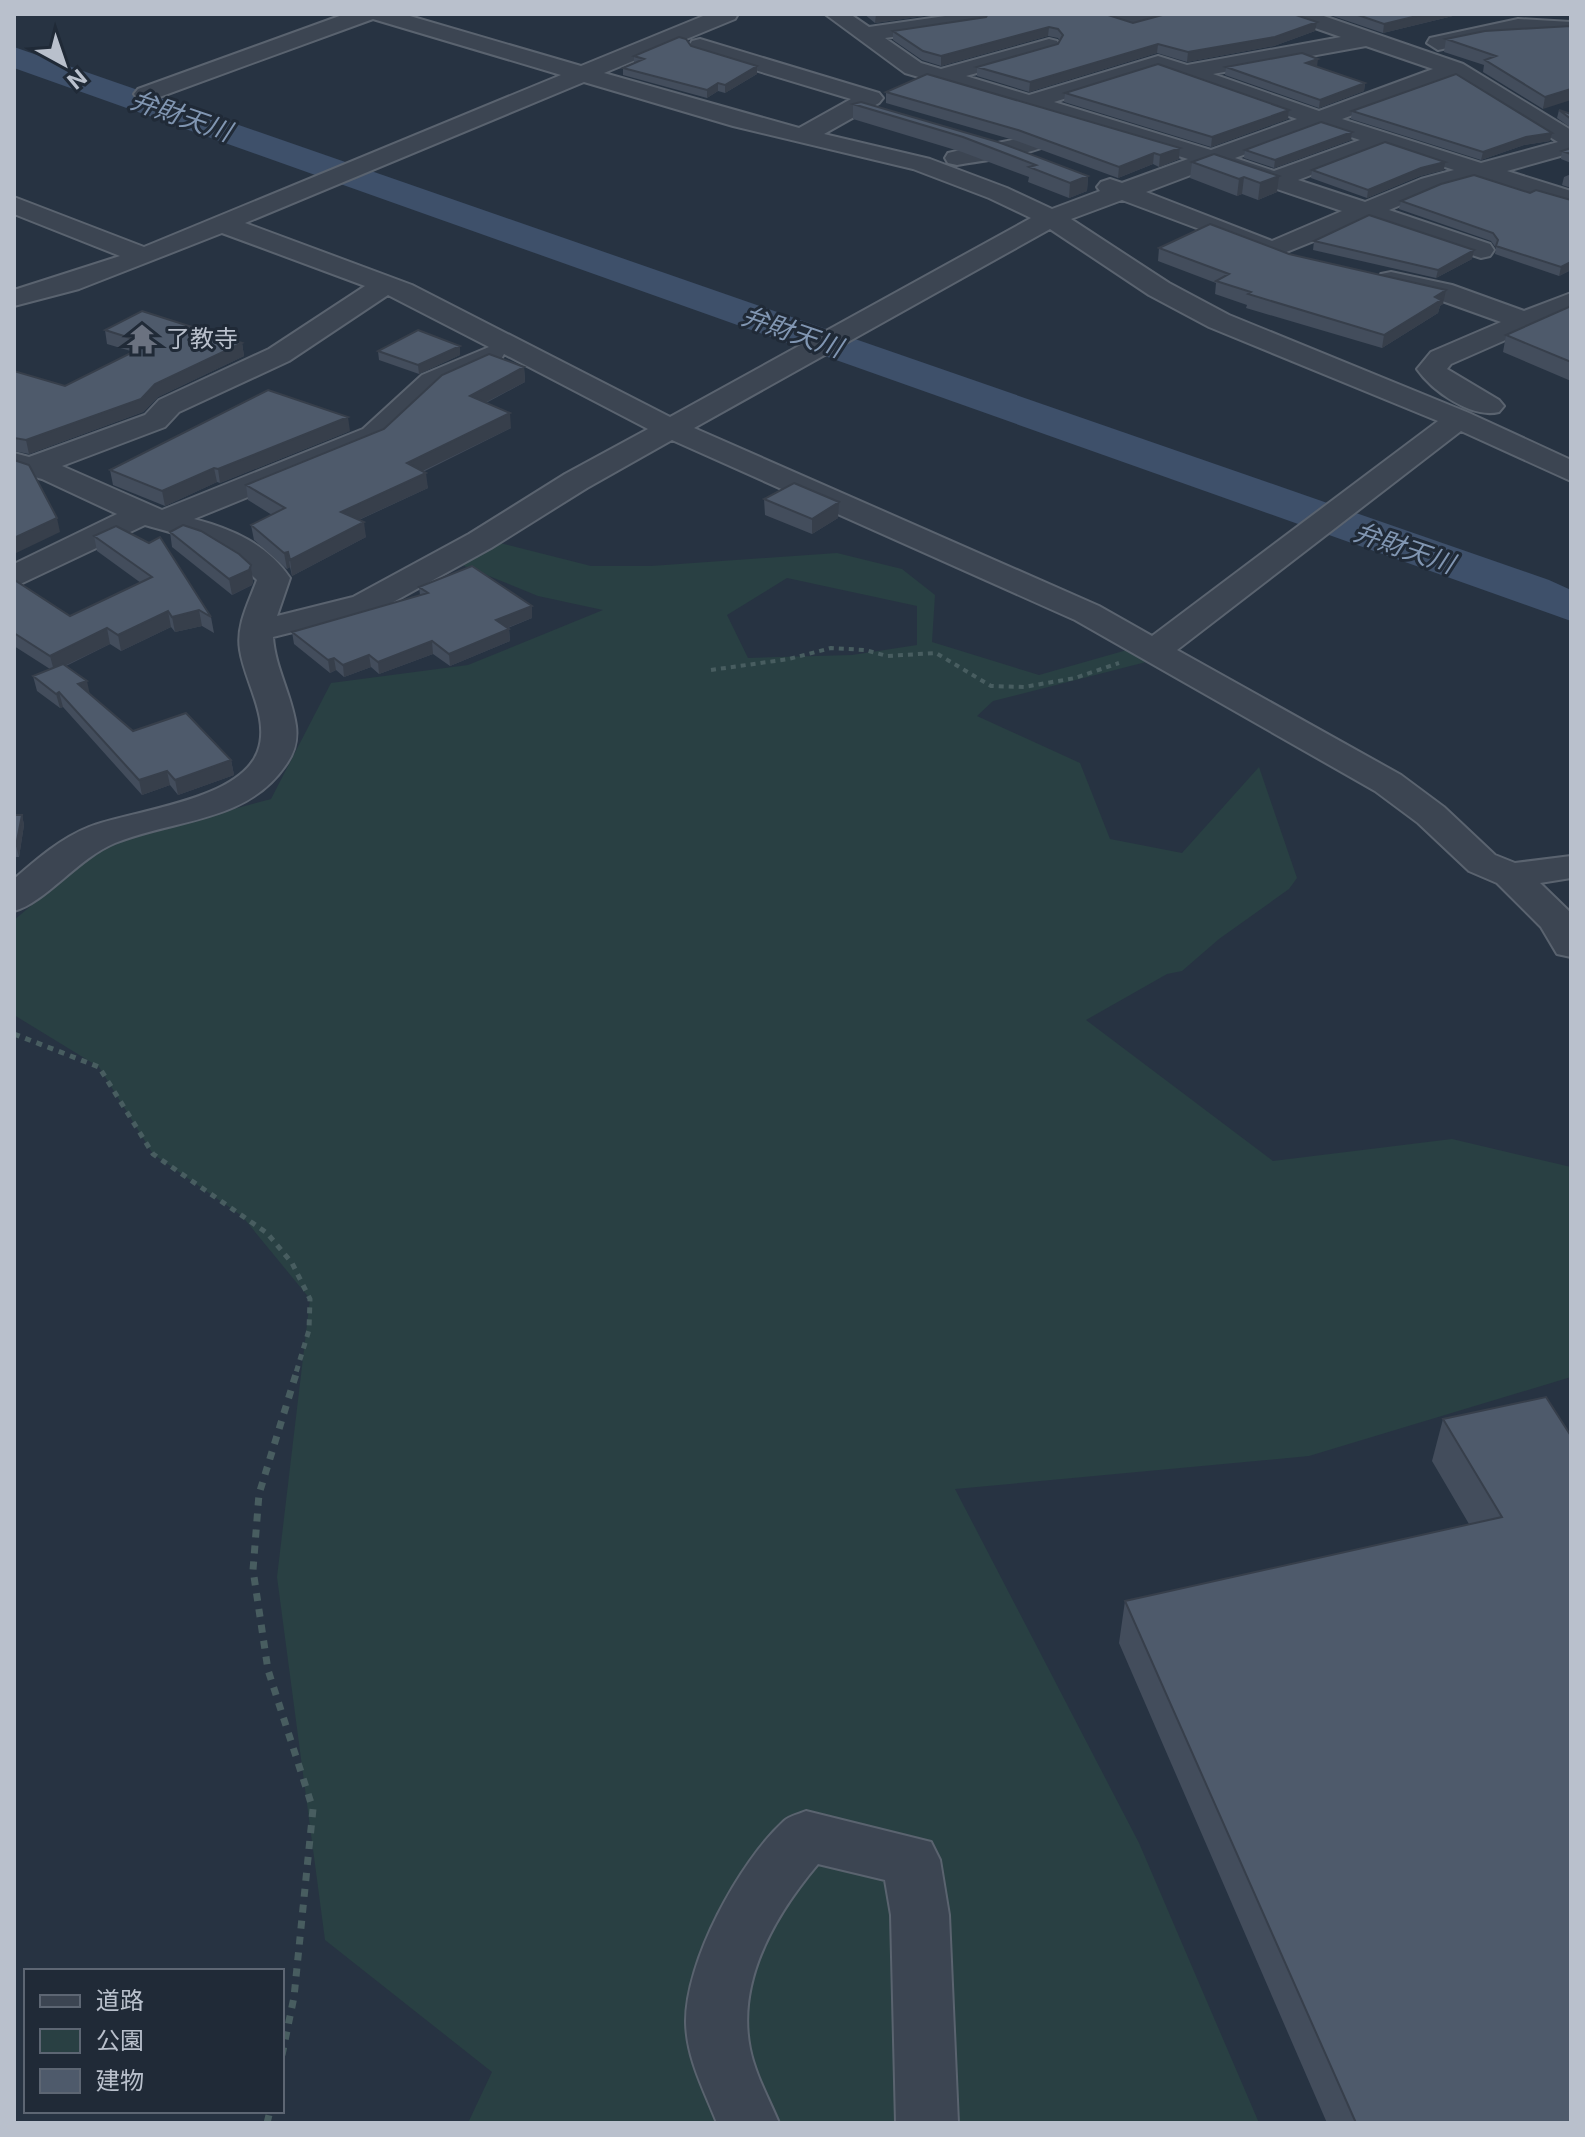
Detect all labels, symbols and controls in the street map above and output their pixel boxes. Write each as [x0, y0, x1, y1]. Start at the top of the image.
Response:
north arrow [24, 24, 104, 104]
text: N [62, 64, 92, 95]
water label: 弁財天川 [127, 84, 238, 148]
water label: 弁財天川 [738, 300, 849, 364]
temple icon: 了教寺 [125, 322, 159, 356]
place label: 了教寺 [166, 324, 238, 353]
water label: 弁財天川 [1350, 516, 1461, 580]
legend [24, 1969, 284, 2113]
text: 道路 [96, 1986, 144, 2015]
text: 公園 [96, 2026, 144, 2055]
text: 建物 [96, 2066, 144, 2095]

